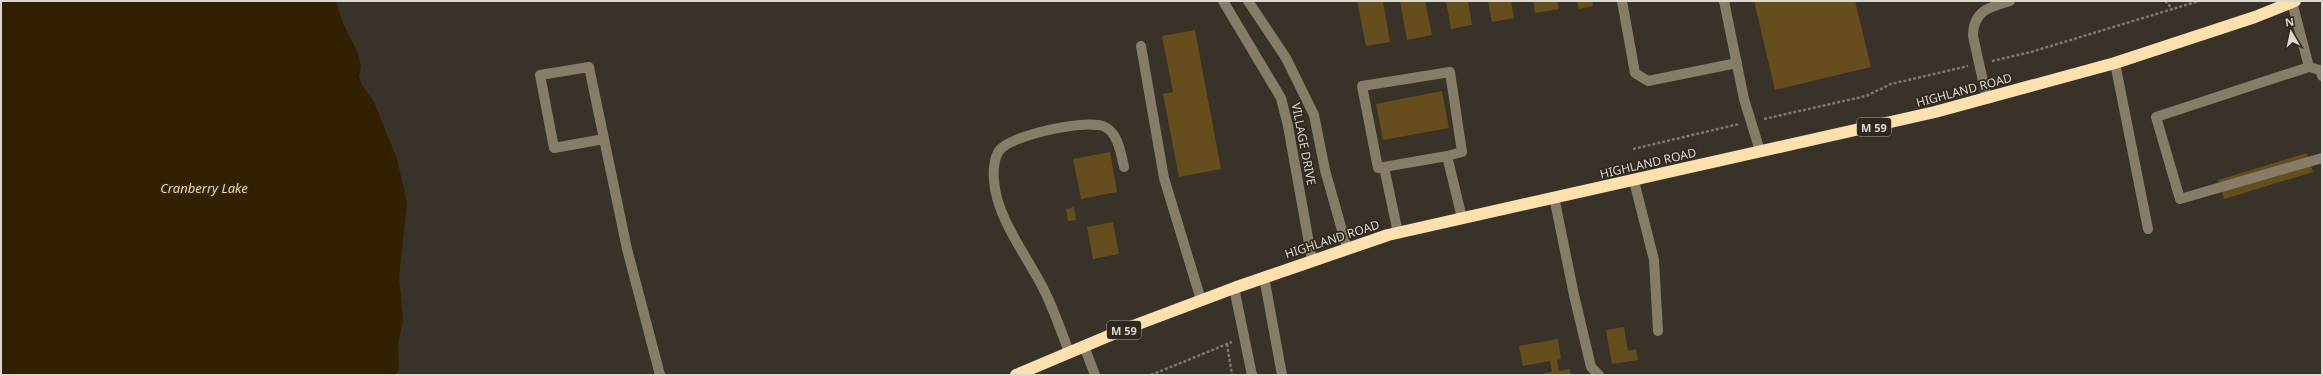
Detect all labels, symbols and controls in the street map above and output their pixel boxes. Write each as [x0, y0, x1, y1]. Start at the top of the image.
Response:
north arrow [2271, 12, 2311, 52]
text: N [2284, 14, 2295, 30]
street label: HIGHLAND ROAD [1914, 69, 2014, 111]
street label: VILLAGE DRIVE [1288, 101, 1320, 187]
road number: M 59 [1857, 118, 1891, 136]
street label: HIGHLAND ROAD [1598, 144, 1698, 182]
water label: Cranberry Lake [160, 179, 248, 197]
street label: HIGHLAND ROAD [1282, 216, 1382, 262]
road number: M 59 [1107, 321, 1141, 339]

